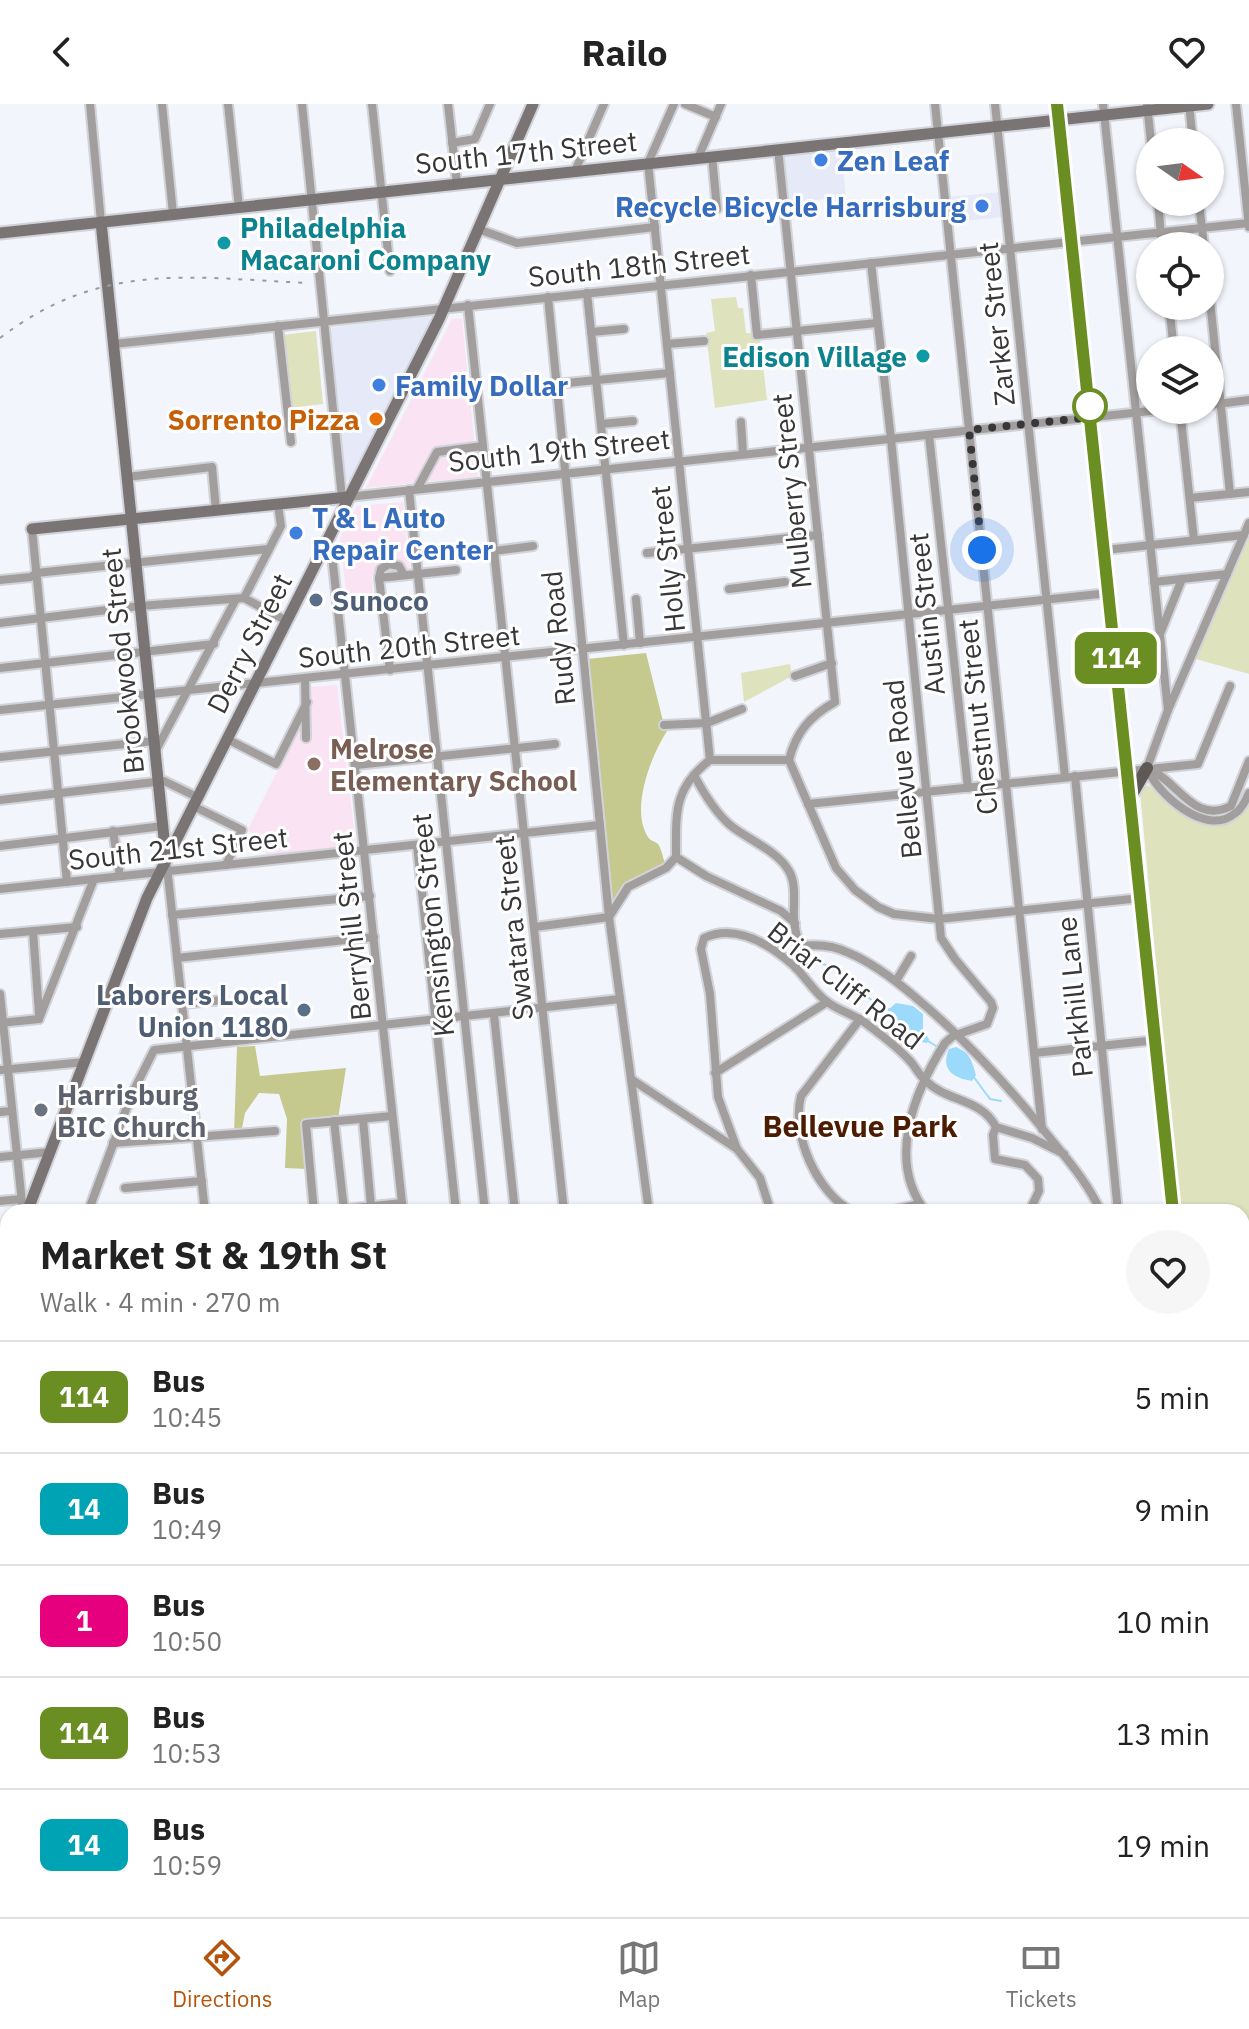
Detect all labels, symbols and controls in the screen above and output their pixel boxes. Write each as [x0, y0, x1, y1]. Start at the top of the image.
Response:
text: Railo [582, 29, 667, 76]
icon: back [40, 30, 84, 74]
icon: heart [1165, 30, 1209, 74]
street label: South 17th Street [413, 122, 639, 182]
north arrow [1136, 128, 1224, 216]
map controls [1136, 128, 1224, 424]
place label: Zen Leaf [837, 142, 949, 179]
marker: Zen Leaf [812, 151, 830, 169]
place label: Recycle Bicycle Harrisburg [615, 188, 967, 225]
marker: Recycle Bicycle Harrisburg [973, 197, 991, 215]
place label: Philadelphia Macaroni Company [240, 209, 491, 278]
button: locate [1136, 232, 1224, 320]
marker: Philadelphia Macaroni Company [215, 234, 233, 252]
street label: South 18th Street [526, 235, 752, 295]
street label: Zarker Street [969, 240, 1023, 408]
button: layers [1136, 336, 1224, 424]
place label: Edison Village [722, 338, 907, 375]
marker: Edison Village [914, 347, 932, 365]
place label: Family Dollar [395, 367, 568, 404]
marker: Family Dollar [370, 376, 388, 394]
unlabelled marker [1073, 389, 1107, 423]
street label: Mulberry Street [762, 392, 820, 590]
place label: Sorrento Pizza [167, 401, 360, 438]
marker: Sorrento Pizza [367, 410, 385, 428]
street label: South 19th Street [446, 420, 672, 480]
street label: Holly Street [641, 484, 693, 634]
place label: T & L Auto Repair Center [312, 499, 493, 568]
marker: T & L Auto Repair Center [287, 524, 305, 542]
your location [962, 530, 1002, 570]
street label: Austin Street [899, 531, 953, 697]
street label: Brookwood Street [92, 546, 152, 776]
street label: Derry Street [198, 567, 300, 719]
street label: Rudy Road [533, 569, 583, 707]
place label: Sunoco [332, 582, 429, 619]
marker: Sunoco [307, 591, 325, 609]
street label: South 20th Street [296, 616, 522, 676]
street label: Chestnut Street [948, 617, 1006, 817]
line badge: 114 [1070, 632, 1162, 684]
text: 114 [1091, 639, 1141, 676]
street label: Bellevue Road [874, 678, 930, 860]
place label: Melrose Elementary School [330, 730, 577, 799]
marker: Melrose Elementary School [305, 755, 323, 773]
street label: Kensington Street [402, 811, 462, 1039]
street label: South 21st Street [66, 818, 290, 878]
street label: Berryhill Street [323, 830, 379, 1022]
street label: Swatara Street [485, 834, 541, 1022]
street label: Briar Cliff Road [760, 912, 932, 1058]
street label: Parkhill Lane [1047, 915, 1101, 1079]
place label: Laborers Local Union 1180 [96, 976, 288, 1045]
marker: Laborers Local Union 1180 [295, 1001, 313, 1019]
place label: Harrisburg BIC Church [57, 1076, 207, 1145]
marker: Harrisburg BIC Church [32, 1101, 50, 1119]
district label: Bellevue Park [762, 1106, 958, 1145]
text: Market St & 19th St [40, 1230, 387, 1279]
button: heart [1126, 1230, 1210, 1314]
text: Walk · 4 min · 270 m [40, 1285, 280, 1319]
text: Bus [152, 1361, 205, 1400]
text: 114 [59, 1378, 109, 1415]
text: 5 min [1134, 1378, 1210, 1417]
text: 10:45 [152, 1400, 222, 1434]
text: Bus [152, 1473, 205, 1512]
text: 14 [67, 1490, 101, 1527]
text: 9 min [1134, 1490, 1210, 1529]
text: 10:49 [152, 1512, 222, 1546]
text: Bus [152, 1585, 205, 1624]
text: 1 [76, 1602, 92, 1639]
text: 10 min [1116, 1602, 1210, 1641]
text: 10:50 [152, 1624, 222, 1658]
text: Bus [152, 1697, 205, 1736]
text: 114 [59, 1714, 109, 1751]
text: 13 min [1116, 1714, 1210, 1753]
text: 10:53 [152, 1736, 222, 1770]
text: Bus [152, 1809, 205, 1848]
text: 14 [67, 1826, 101, 1863]
text: 19 min [1116, 1826, 1210, 1865]
text: 10:59 [152, 1848, 222, 1882]
tab: Directions [172, 1936, 272, 2013]
tab: Map [617, 1936, 661, 2013]
tab: Tickets [1006, 1936, 1077, 2013]

